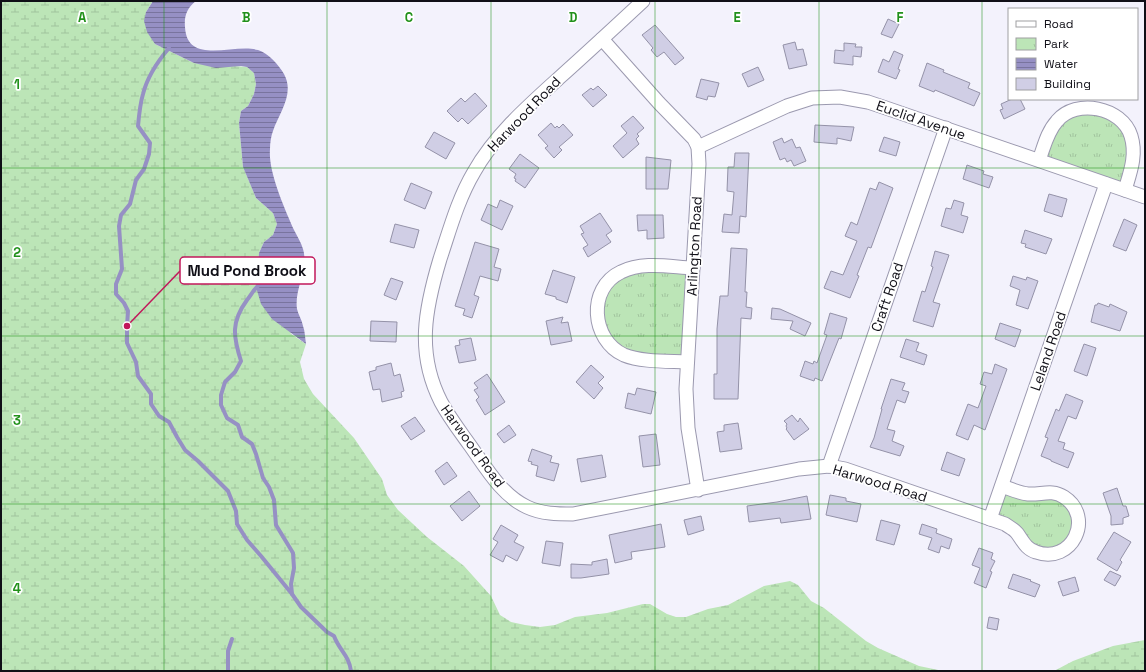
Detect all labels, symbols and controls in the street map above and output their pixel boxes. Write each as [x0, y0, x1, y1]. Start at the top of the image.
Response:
legend [1008, 8, 1138, 100]
text: A [78, 9, 87, 26]
text: B [242, 9, 251, 26]
text: C [405, 9, 413, 26]
text: D [569, 9, 578, 26]
text: E [733, 9, 741, 26]
text: F [897, 9, 904, 26]
text: Road [1044, 16, 1073, 32]
text: Park [1044, 36, 1069, 52]
text: Water [1044, 56, 1078, 72]
street label: Harwood Road [484, 73, 564, 155]
text: 1 [14, 76, 20, 93]
text: Building [1044, 76, 1091, 92]
street label: Euclid Avenue [874, 96, 968, 144]
street label: Arlington Road [682, 196, 706, 296]
text: 2 [13, 244, 21, 261]
callout: Mud Pond Brook [180, 257, 315, 284]
street label: Craft Road [867, 260, 907, 334]
text: Mud Pond Brook [188, 261, 307, 280]
street label: Leland Road [1026, 309, 1070, 393]
street label: Harwood Road [437, 401, 509, 491]
text: 3 [13, 412, 21, 429]
street label: Harwood Road [831, 460, 929, 506]
text: 4 [13, 580, 21, 597]

